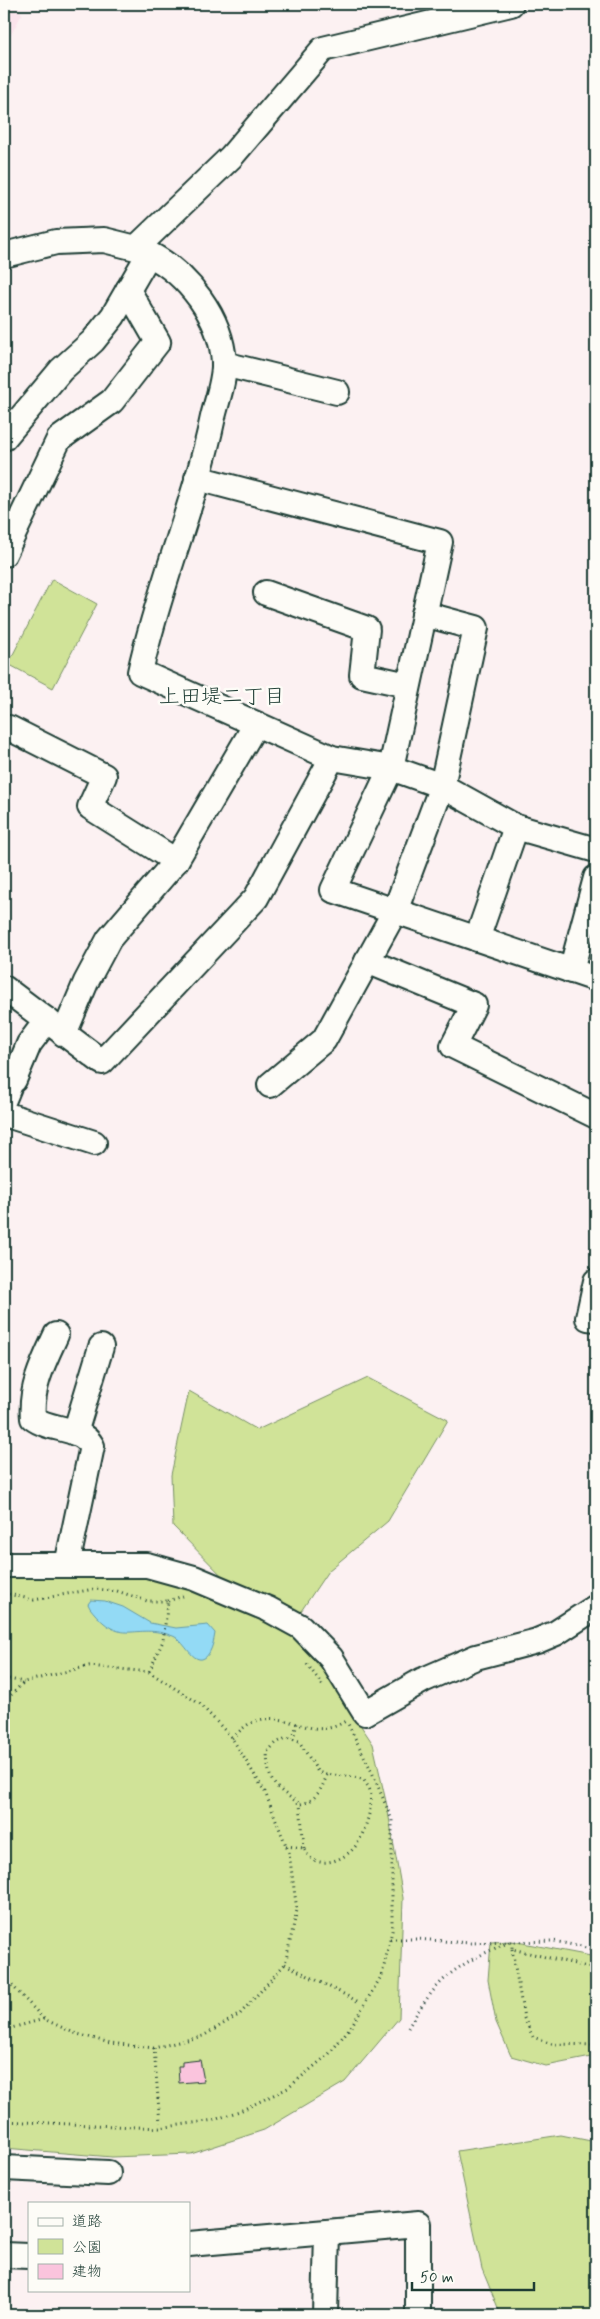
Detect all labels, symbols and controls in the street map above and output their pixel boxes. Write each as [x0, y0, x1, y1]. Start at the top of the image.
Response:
district label: 上田堤二丁目 [159, 683, 285, 711]
legend [28, 2202, 190, 2292]
text: 道路 [72, 2212, 102, 2232]
text: 公園 [72, 2238, 102, 2258]
scale bar [412, 2259, 535, 2291]
text: 建物 [72, 2262, 102, 2282]
text: 50 m [420, 2268, 454, 2288]

